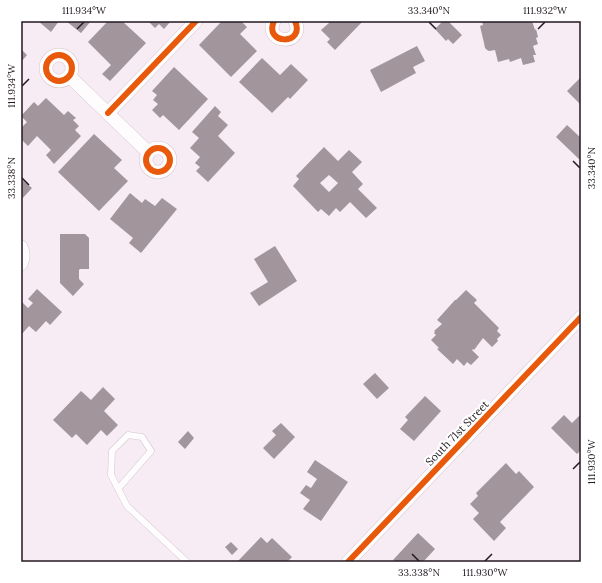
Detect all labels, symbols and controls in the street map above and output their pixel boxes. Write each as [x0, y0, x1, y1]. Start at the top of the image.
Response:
text: 111.934°W [62, 4, 107, 17]
text: 33.340°N [408, 4, 451, 17]
text: 111.932°W [523, 4, 568, 17]
text: 111.934°W [5, 63, 18, 108]
text: 33.340°N [585, 146, 598, 189]
text: 33.338°N [5, 157, 18, 199]
street label: South 71st Street [422, 397, 492, 469]
text: 111.930°W [585, 438, 598, 484]
text: 33.338°N [398, 566, 440, 579]
text: 111.930°W [463, 566, 509, 579]

